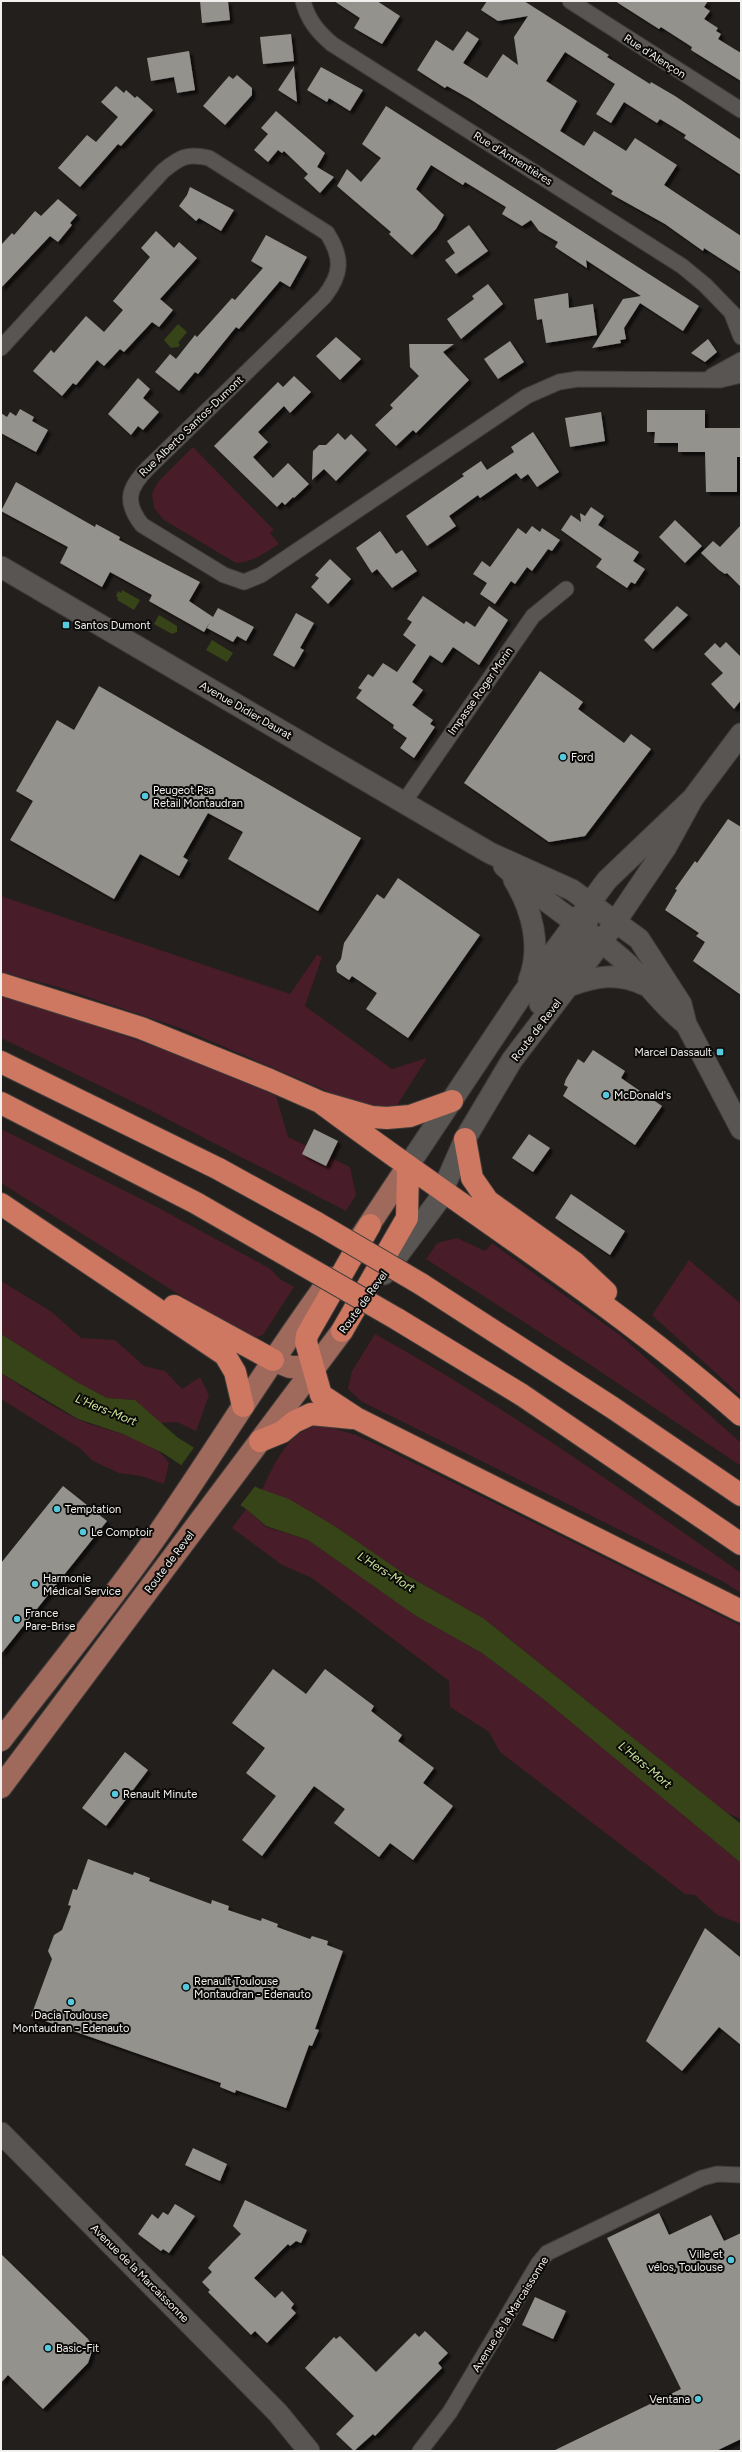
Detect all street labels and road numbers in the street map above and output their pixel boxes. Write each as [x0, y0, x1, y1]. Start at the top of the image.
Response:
street label: Rue d'Alençon [621, 32, 688, 81]
street label: Rue d'Armentières [471, 129, 555, 188]
street label: Rue Alberto Santos-Dumont [137, 373, 246, 479]
street label: Impasse Roger Morin [445, 645, 515, 737]
street label: Avenue Didier Daurat [197, 679, 294, 742]
street label: Route de Revel [509, 997, 564, 1064]
street label: Route de Revel [336, 1268, 390, 1336]
street label: Route de Revel [142, 1529, 197, 1596]
street label: Avenue de la Marcaissonne [88, 2222, 191, 2325]
street label: Avenue de la Marcaissonne [470, 2254, 551, 2374]

